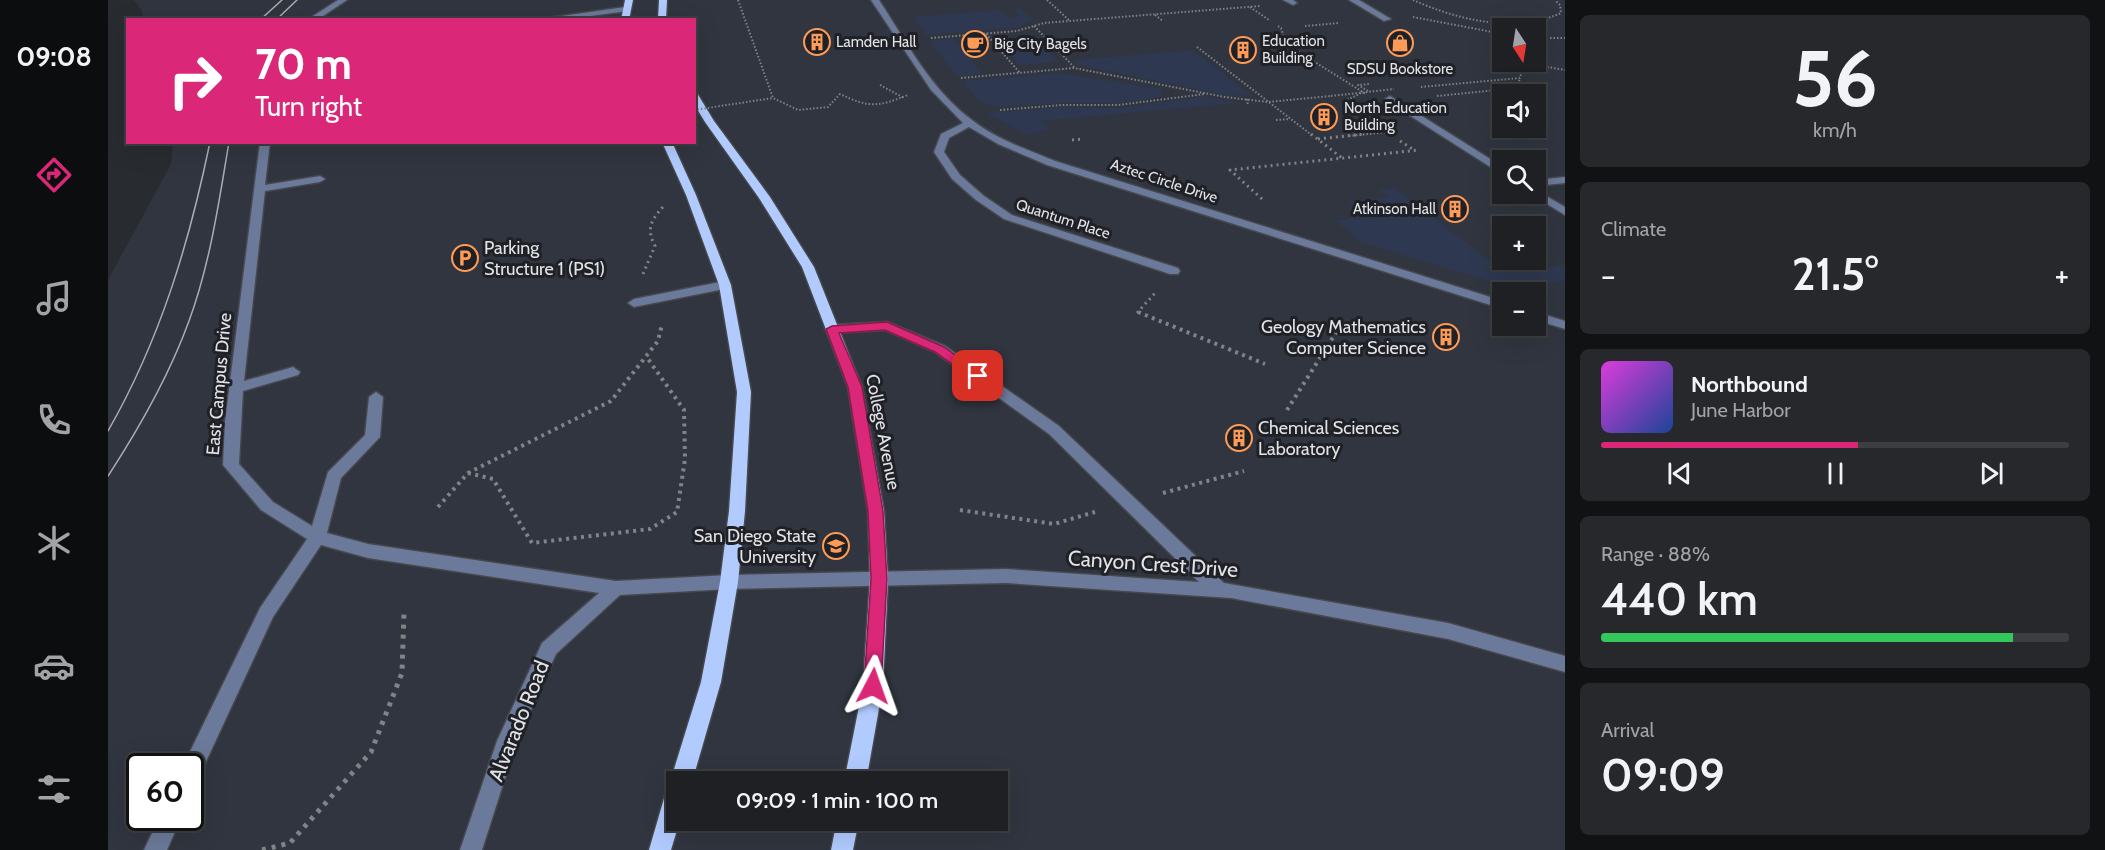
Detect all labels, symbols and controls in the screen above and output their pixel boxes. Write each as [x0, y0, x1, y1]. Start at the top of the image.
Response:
north arrow [1492, 18, 1546, 72]
map controls [1492, 18, 1546, 336]
building icon: Lamden Hall [802, 27, 832, 57]
shop icon: SDSU Bookstore [1385, 28, 1415, 58]
cafe icon: Big City Bagels [960, 29, 990, 59]
text: 56 [1792, 31, 1878, 126]
place label: Education Building [1262, 32, 1325, 67]
place label: Lamden Hall [836, 33, 917, 51]
place label: Big City Bagels [994, 35, 1087, 53]
building icon: Education Building [1228, 35, 1258, 65]
text: 70 m [255, 38, 352, 90]
text: 09:08 [16, 40, 92, 73]
icon: right [156, 42, 234, 120]
place label: SDSU Bookstore [1347, 60, 1454, 78]
button: sound [1492, 84, 1546, 138]
text: Turn right [255, 90, 362, 123]
place label: North Education Building [1344, 99, 1447, 134]
building icon: North Education Building [1309, 102, 1339, 132]
text: km/h [1813, 118, 1857, 142]
button: search [1492, 150, 1546, 204]
icon: directions [33, 154, 75, 196]
street label: Aztec Circle Drive [1108, 155, 1220, 207]
building icon: Atkinson Hall [1440, 194, 1470, 224]
street label: Quantum Place [1014, 195, 1113, 243]
place label: Atkinson Hall [1353, 200, 1436, 218]
button: + [1492, 216, 1546, 270]
text: Climate [1601, 217, 1666, 241]
place label: Parking Structure 1 (PS1) [484, 237, 605, 280]
parking icon: Parking Structure 1 (PS1) [450, 243, 480, 273]
text: 21.5° [1792, 247, 1878, 301]
text: − [1601, 255, 1616, 295]
text: + [2054, 255, 2069, 295]
icon: music [33, 277, 75, 319]
button: − [1492, 282, 1546, 336]
street label: East Campus Drive [202, 312, 236, 456]
place label: Geology Mathematics Computer Science [1261, 316, 1426, 359]
building icon: Geology Mathematics Computer Science [1431, 322, 1461, 352]
pin [952, 350, 1003, 401]
icon: arrive [961, 359, 994, 392]
text: Northbound [1691, 371, 1808, 398]
street label: College Avenue [861, 372, 905, 492]
text: June Harbor [1691, 398, 1791, 422]
icon: phone [33, 399, 75, 441]
place label: Chemical Sciences Laboratory [1258, 417, 1399, 460]
building icon: Chemical Sciences Laboratory [1224, 423, 1254, 453]
icon: previous [1663, 457, 1696, 490]
icon: pause [1819, 457, 1852, 490]
icon: next [1975, 457, 2008, 490]
icon: climate [33, 522, 75, 564]
place label: San Diego State University [694, 525, 816, 568]
school or university icon: San Diego State University [821, 531, 851, 561]
text: Range · 88% [1601, 542, 1710, 566]
street label: Canyon Crest Drive [1067, 545, 1239, 582]
text: 440 km [1601, 572, 1758, 626]
icon: car [33, 645, 75, 687]
position arrow [841, 654, 905, 718]
street label: Alvarado Road [483, 657, 554, 785]
text: Arrival [1601, 718, 1654, 742]
text: 09:09 [1601, 748, 1725, 802]
speed limit sign: 60 [126, 753, 204, 831]
icon: filters [33, 768, 75, 810]
text: 09:09 · 1 min · 100 m [736, 787, 938, 814]

